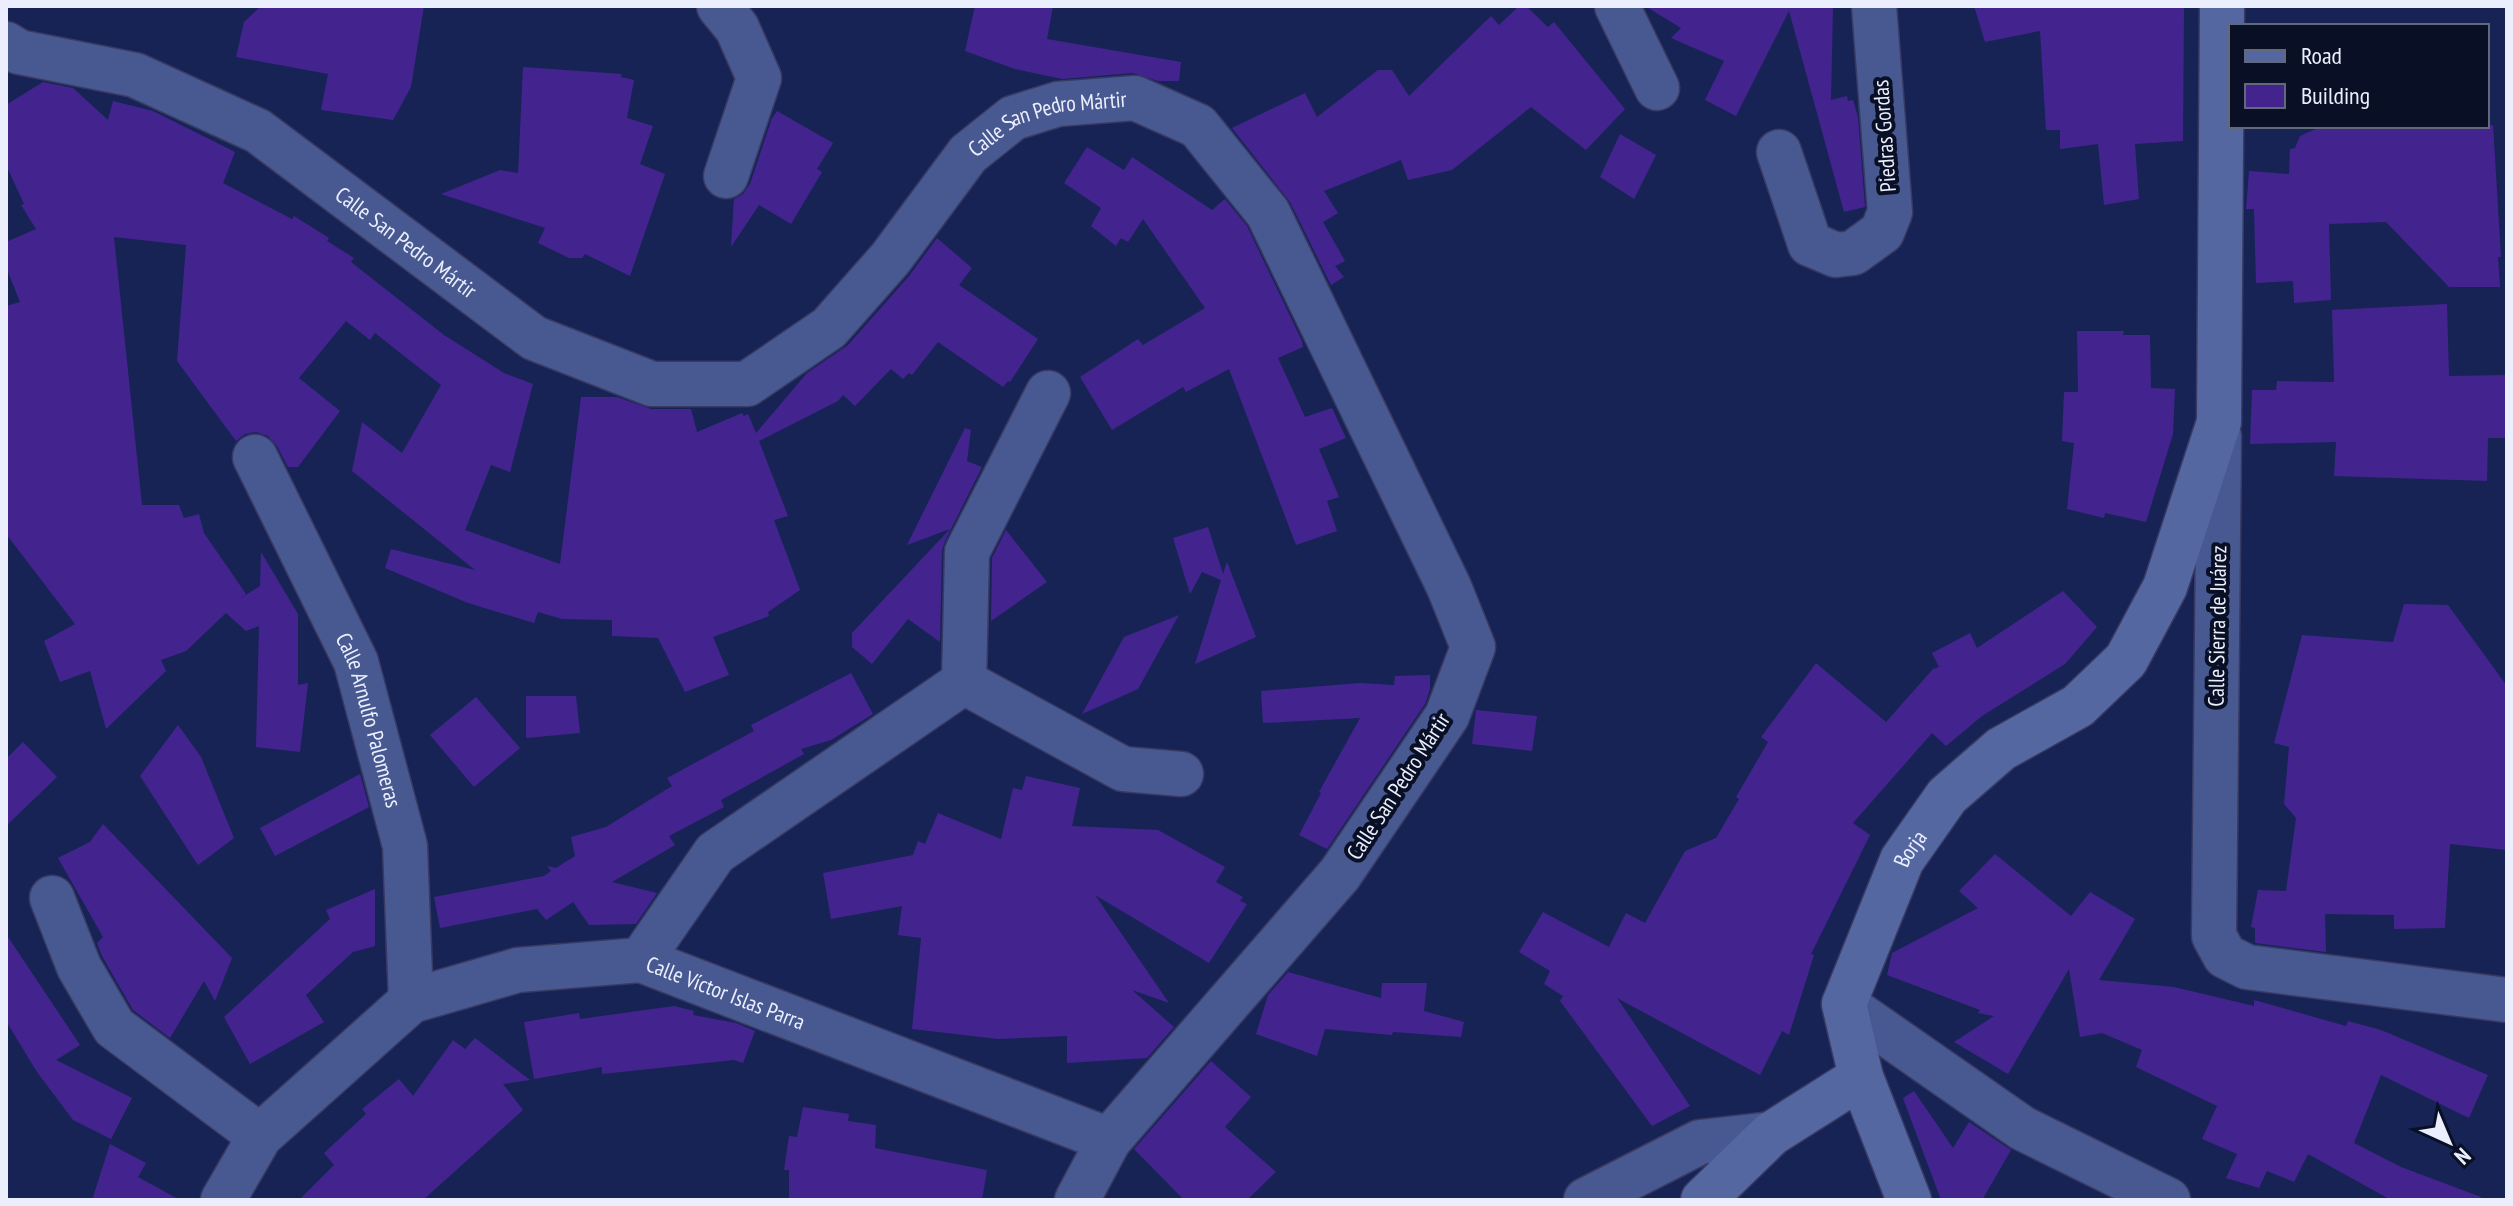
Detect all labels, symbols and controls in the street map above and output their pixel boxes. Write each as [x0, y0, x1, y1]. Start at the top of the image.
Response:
legend [2229, 24, 2489, 128]
text: Road [2301, 40, 2342, 71]
street label: Piedras Gordas [1866, 79, 1902, 193]
text: Building [2301, 80, 2370, 111]
street label: Calle San Pedro Mártir [962, 85, 1127, 163]
street label: Calle San Pedro Mártir [330, 180, 483, 304]
street label: Calle Sierra de Juárez [2202, 545, 2232, 707]
street label: Calle Arnulfo Palomeras [330, 628, 408, 811]
street label: Calle San Pedro Mártir [1340, 707, 1456, 865]
street label: Borja [1887, 825, 1933, 871]
street label: Calle Víctor Islas Parra [642, 949, 809, 1036]
north arrow [2409, 1102, 2489, 1182]
text: N [2449, 1142, 2477, 1171]

